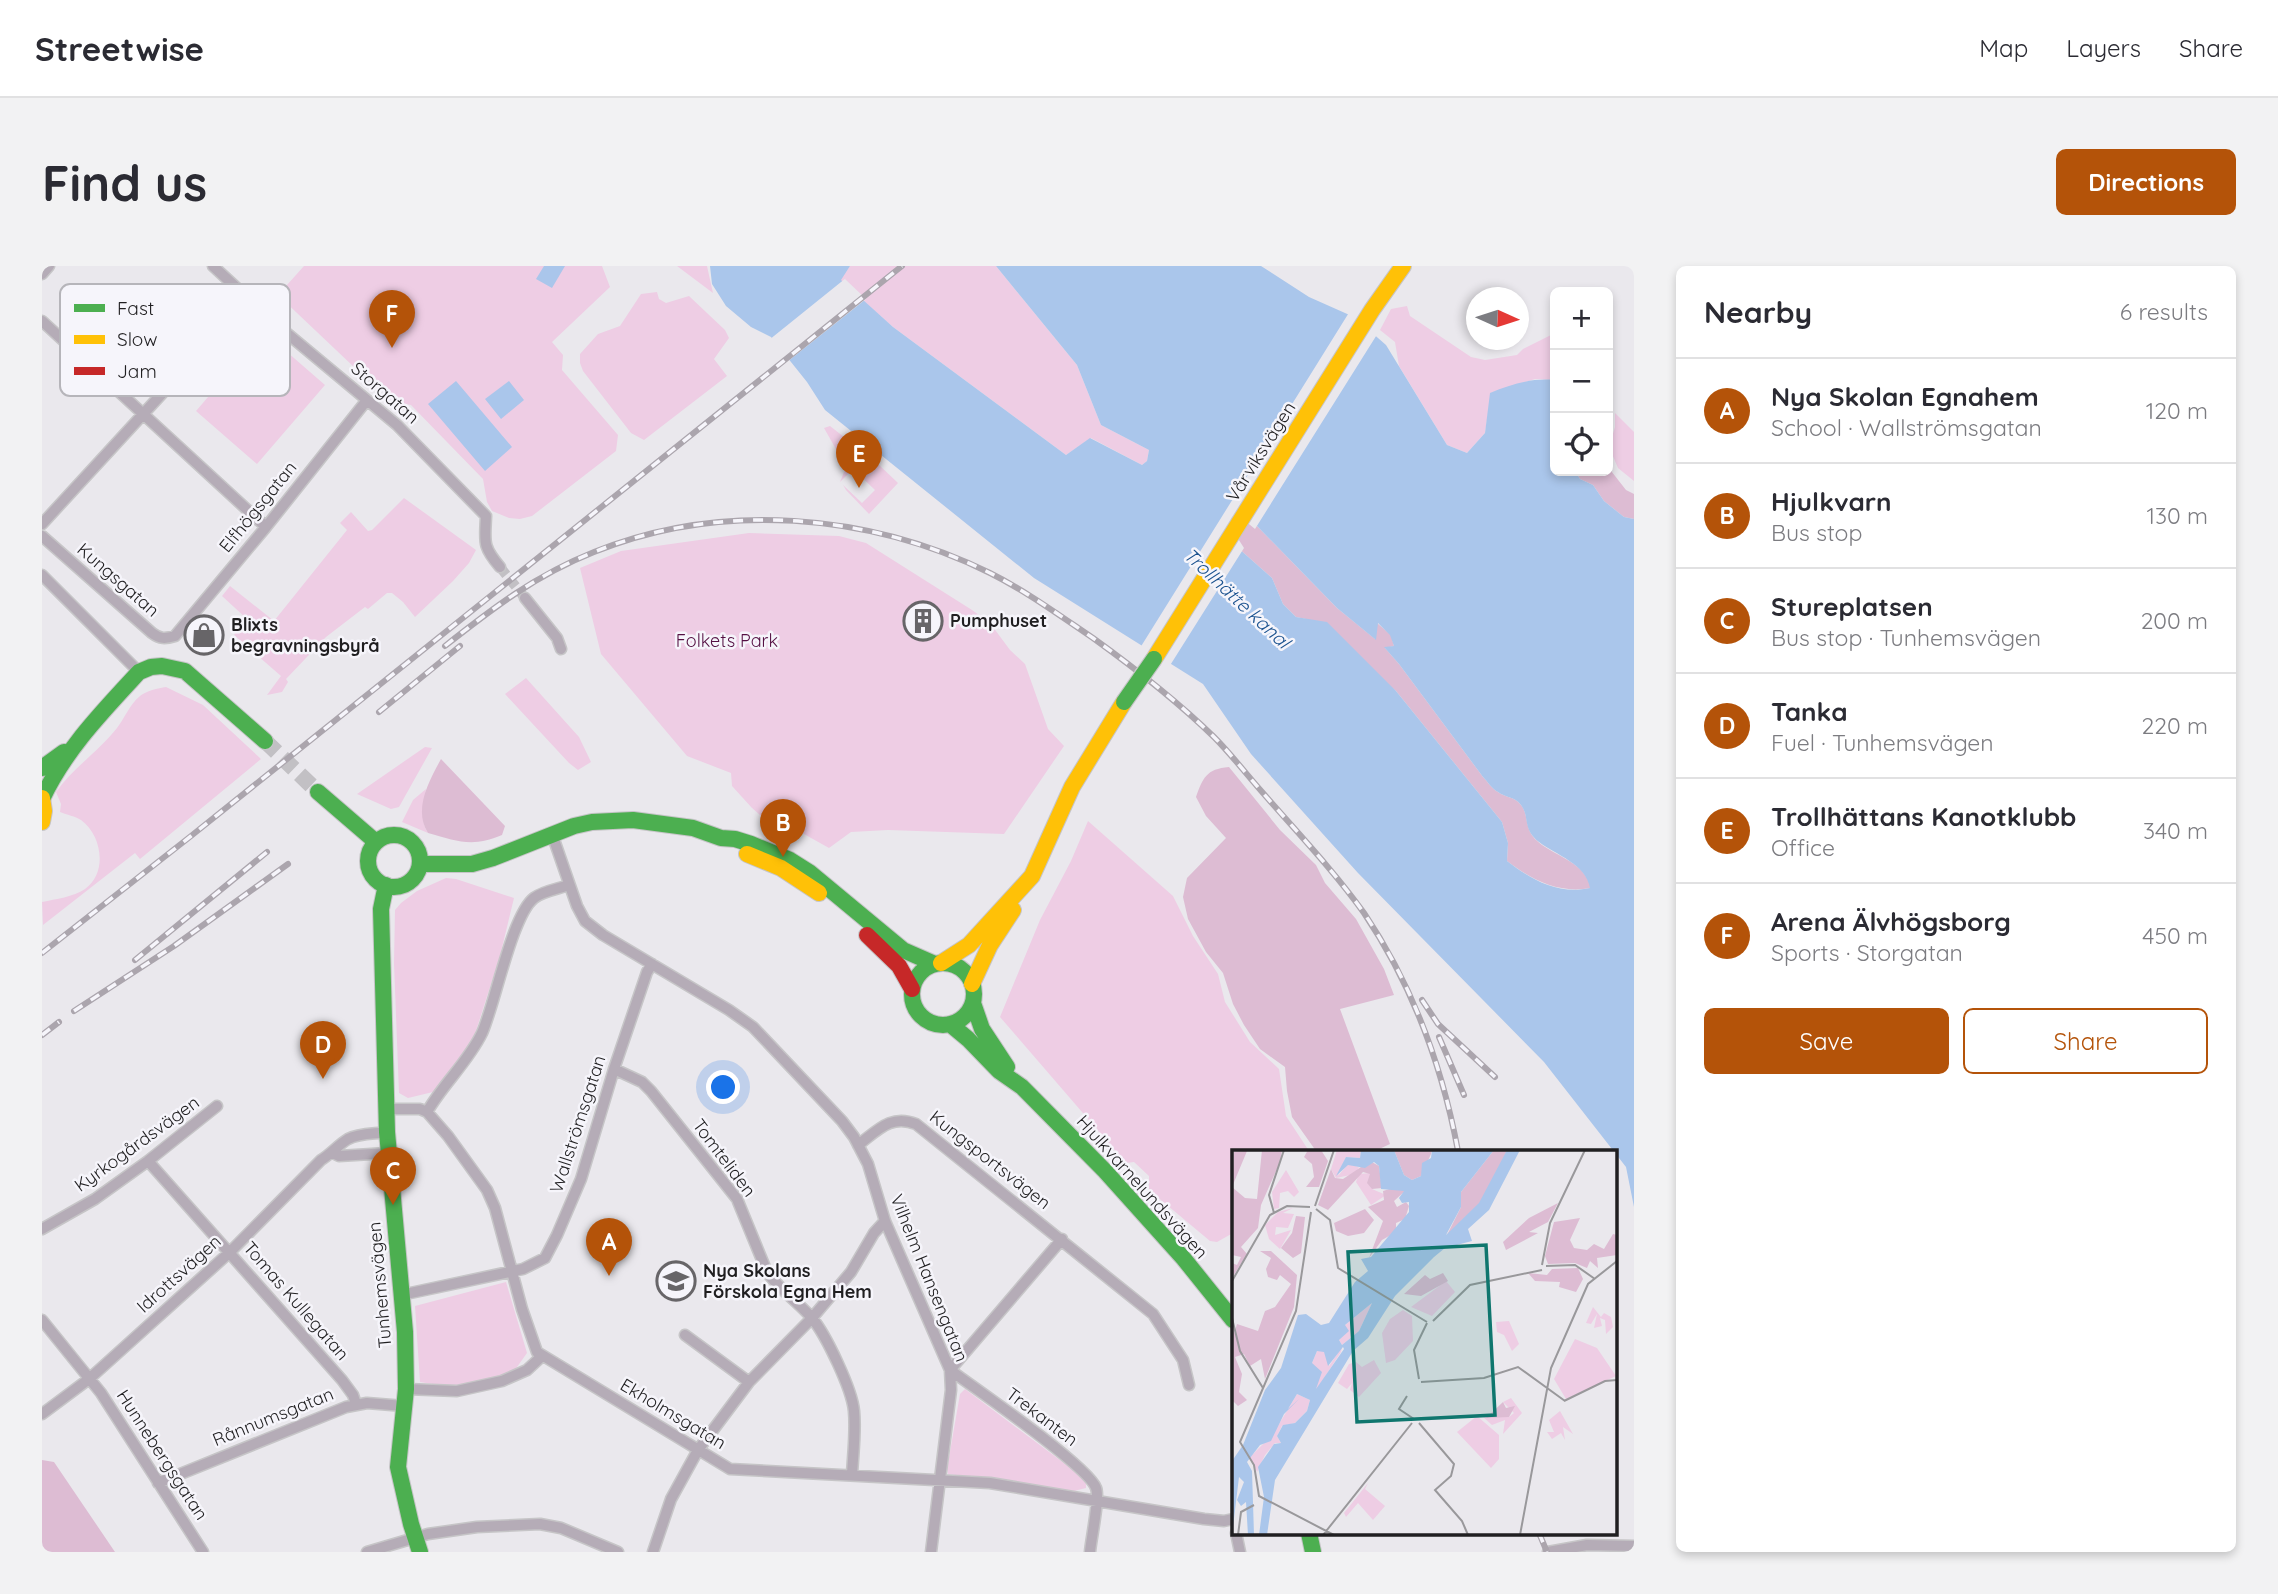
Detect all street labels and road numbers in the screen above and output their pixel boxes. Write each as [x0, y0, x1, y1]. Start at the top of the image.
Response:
street label: Storgatan [346, 357, 424, 429]
street label: Vårviksvägen [1221, 397, 1300, 506]
street label: Elfhögsgatan [214, 456, 301, 557]
street label: Kungsgatan [72, 538, 164, 622]
street label: Wallströmsgatan [544, 1052, 611, 1195]
street label: Kyrkogårdsvägen [70, 1091, 204, 1197]
street label: Kungsportsvägen [925, 1105, 1056, 1214]
street label: Hjulkvarnelundsvägen [1072, 1110, 1213, 1263]
street label: Tomteliden [688, 1114, 761, 1201]
street label: Vilhelm Hansengatan [885, 1191, 974, 1365]
street label: Tunhemsvägen [363, 1221, 396, 1349]
street label: Idrottsvägen [132, 1230, 226, 1318]
street label: Tomas Kullegatan [238, 1236, 354, 1365]
street label: Ekholmsgatan [616, 1373, 730, 1454]
street label: Rånnumsgatan [209, 1382, 337, 1451]
street label: Trekanten [1002, 1382, 1083, 1451]
street label: Hunnebergsgatan [112, 1385, 213, 1524]

